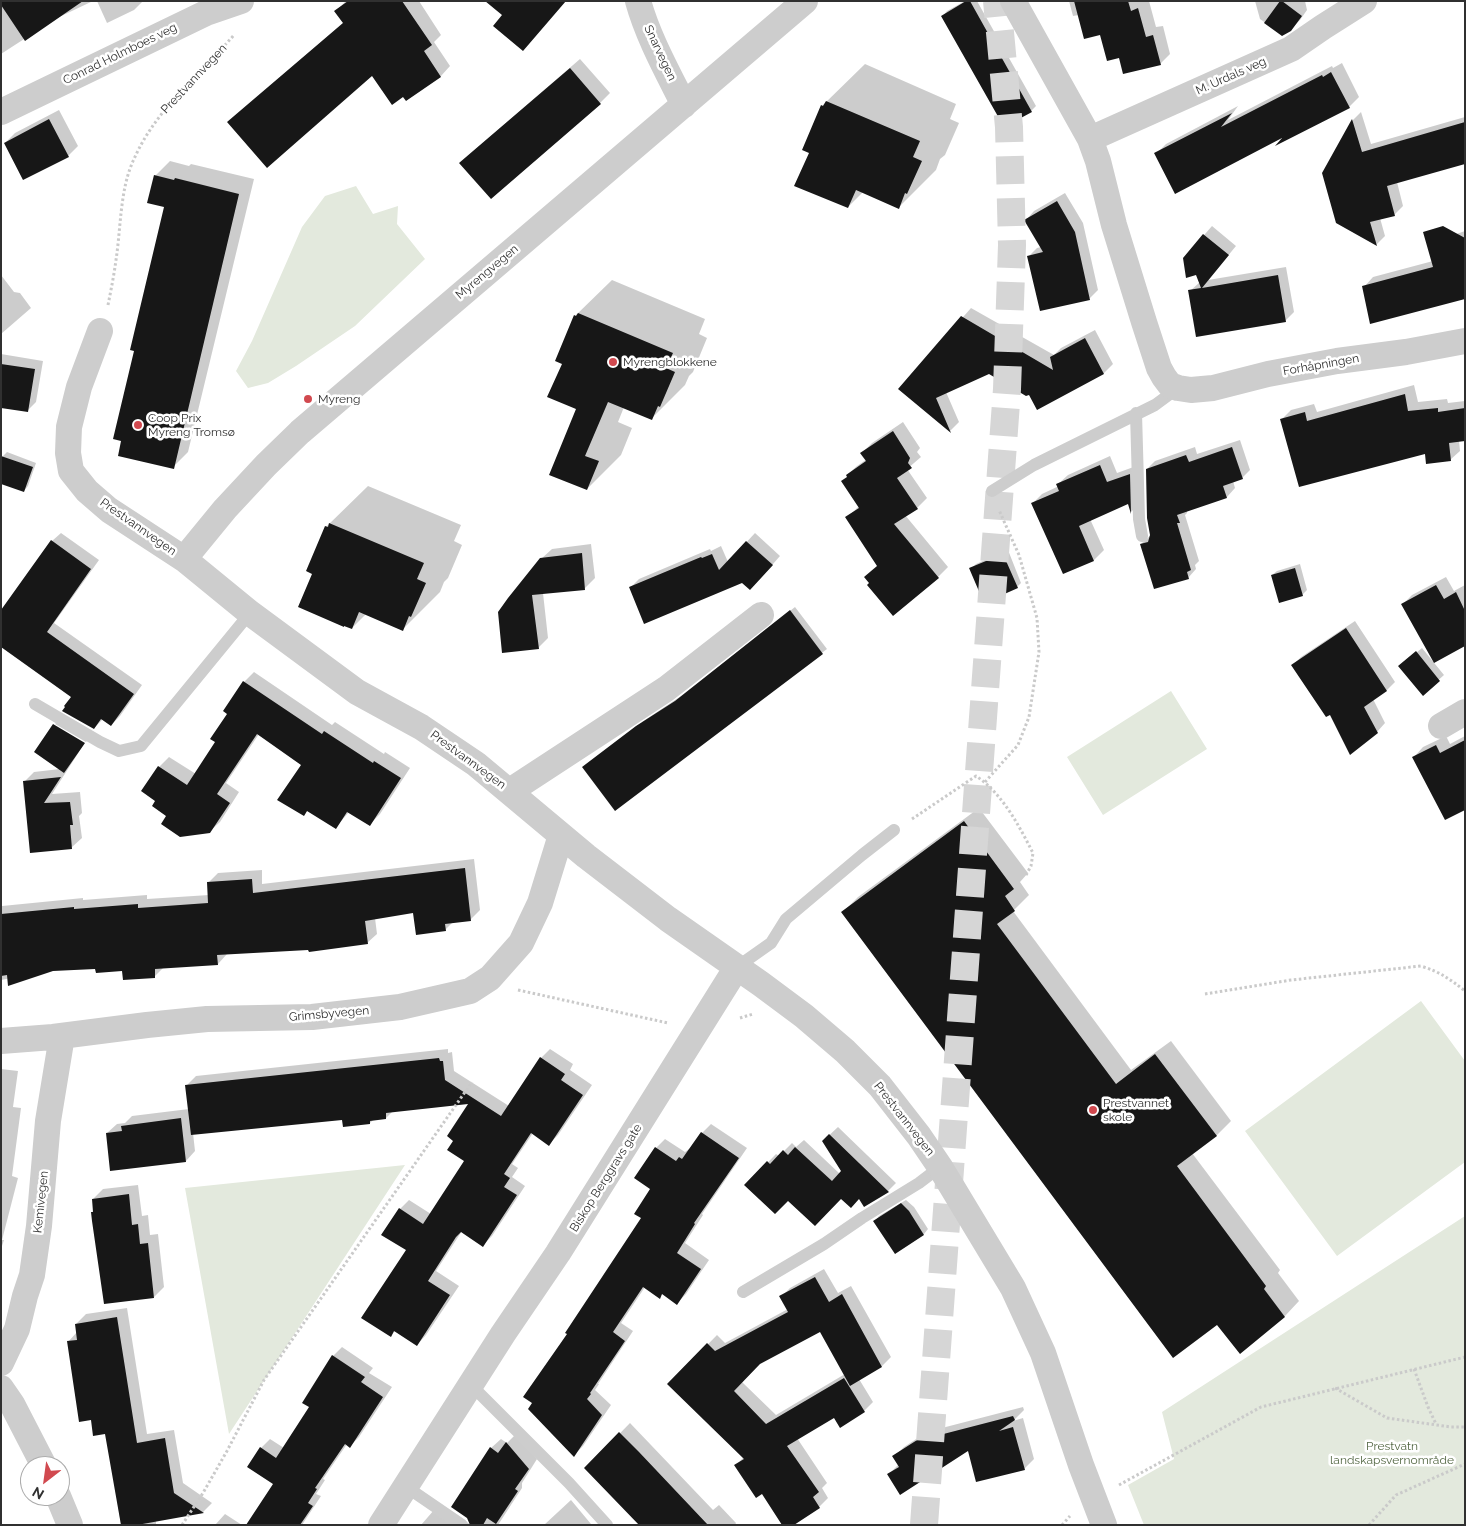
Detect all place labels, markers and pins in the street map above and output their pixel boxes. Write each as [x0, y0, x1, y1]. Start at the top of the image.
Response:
place label: Myrengblokkene [623, 355, 717, 369]
marker: Myrengblokkene [607, 356, 619, 368]
place label: Myreng [318, 392, 361, 406]
marker: Myreng [302, 393, 314, 405]
place label: Coop Prix Myreng Tromsø [148, 411, 235, 439]
marker: Coop Prix Myreng Tromsø [132, 419, 144, 431]
place label: Prestvannet skole [1103, 1096, 1169, 1124]
marker: Prestvannet skole [1087, 1104, 1099, 1116]

